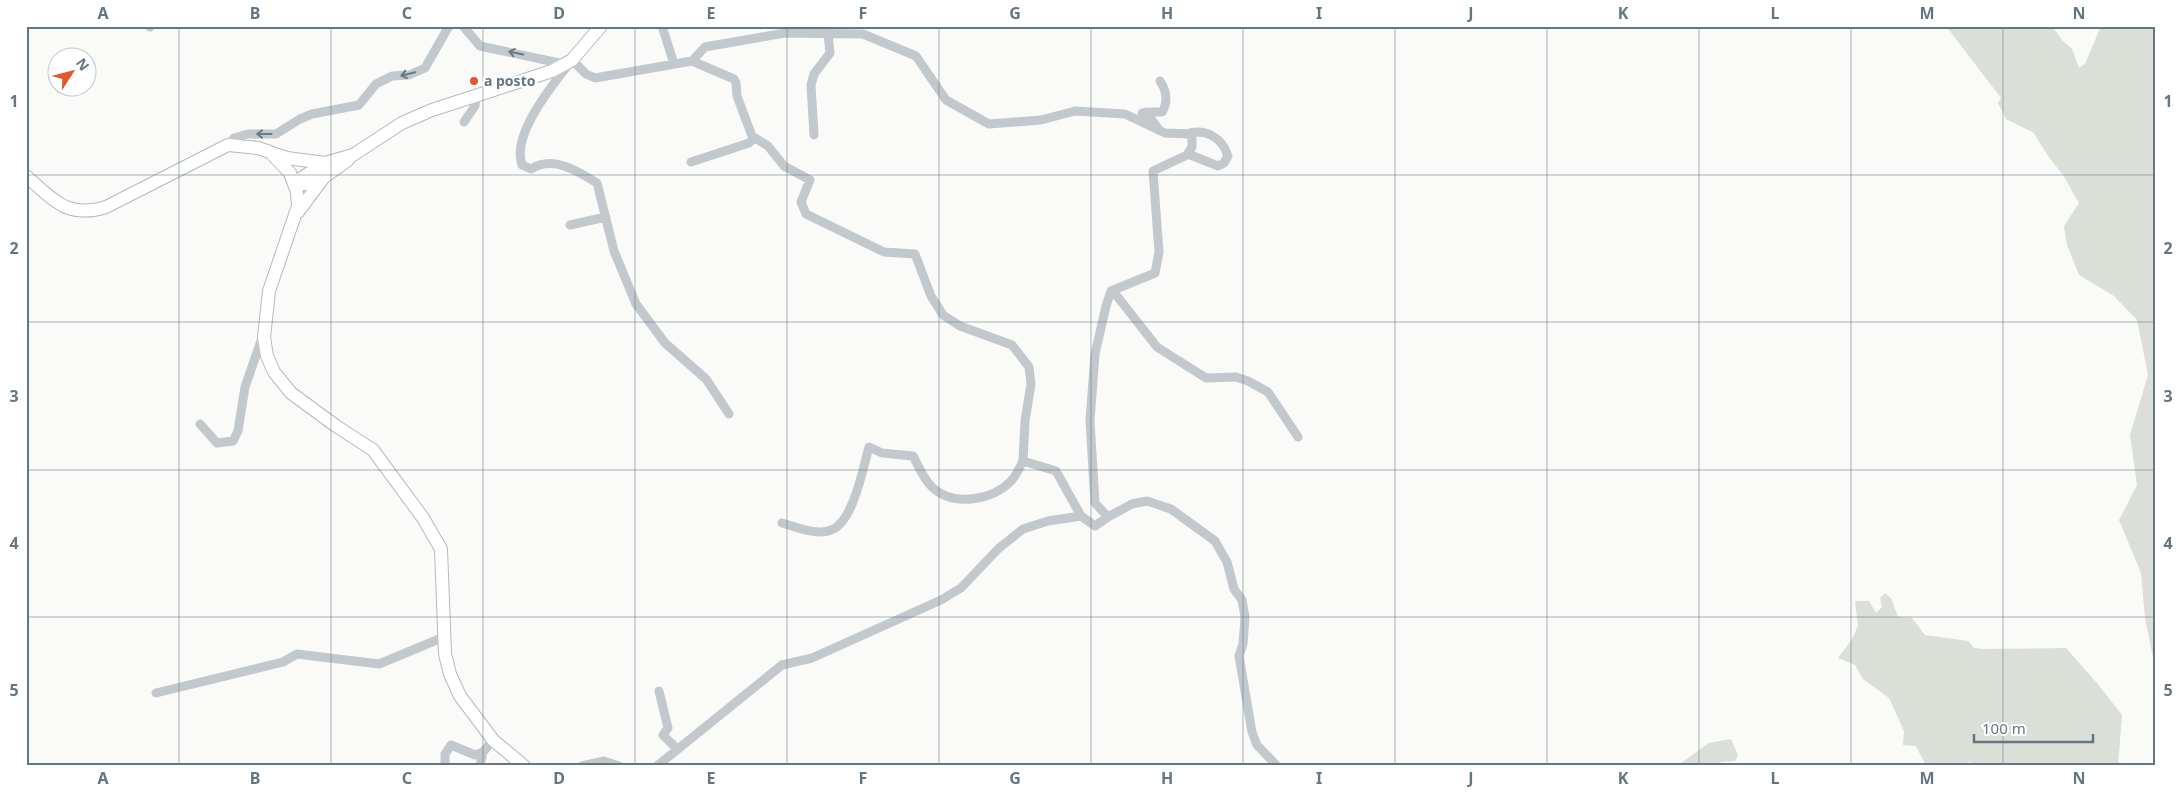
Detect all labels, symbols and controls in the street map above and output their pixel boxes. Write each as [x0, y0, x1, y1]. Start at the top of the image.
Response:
text: A [97, 2, 109, 24]
text: B [250, 2, 260, 24]
text: C [402, 2, 412, 24]
text: D [553, 2, 565, 24]
text: E [707, 2, 716, 24]
text: F [859, 2, 867, 24]
text: G [1009, 2, 1021, 24]
text: H [1161, 2, 1173, 24]
text: I [1316, 2, 1322, 24]
text: J [1466, 2, 1474, 24]
text: K [1618, 2, 1629, 24]
text: L [1771, 2, 1780, 24]
text: M [1919, 2, 1935, 24]
text: N [2072, 2, 2086, 24]
north arrow [48, 48, 98, 98]
one-way arrow [509, 48, 525, 58]
text: N [72, 54, 94, 74]
one-way arrow [400, 70, 416, 79]
place label: a posto [484, 71, 536, 90]
marker: a posto [468, 75, 480, 87]
text: 1 [9, 90, 19, 112]
text: 1 [2163, 90, 2173, 112]
one-way arrow [256, 129, 272, 139]
text: 2 [9, 237, 19, 259]
text: 2 [2163, 237, 2173, 259]
text: 3 [9, 385, 19, 407]
text: 3 [2163, 385, 2173, 407]
text: 4 [9, 532, 19, 554]
text: 4 [2163, 532, 2173, 554]
text: 5 [9, 679, 19, 701]
text: 5 [2163, 679, 2173, 701]
scale bar [1974, 712, 2093, 744]
text: 100 m [1982, 718, 2026, 738]
text: A [97, 767, 109, 789]
text: B [250, 767, 260, 789]
text: C [402, 767, 412, 789]
text: D [553, 767, 565, 789]
text: E [707, 767, 716, 789]
text: F [859, 767, 867, 789]
text: G [1009, 767, 1021, 789]
text: H [1161, 767, 1173, 789]
text: I [1316, 767, 1322, 789]
text: J [1466, 767, 1474, 789]
text: K [1618, 767, 1629, 789]
text: L [1771, 767, 1780, 789]
text: M [1919, 767, 1935, 789]
text: N [2072, 767, 2086, 789]

